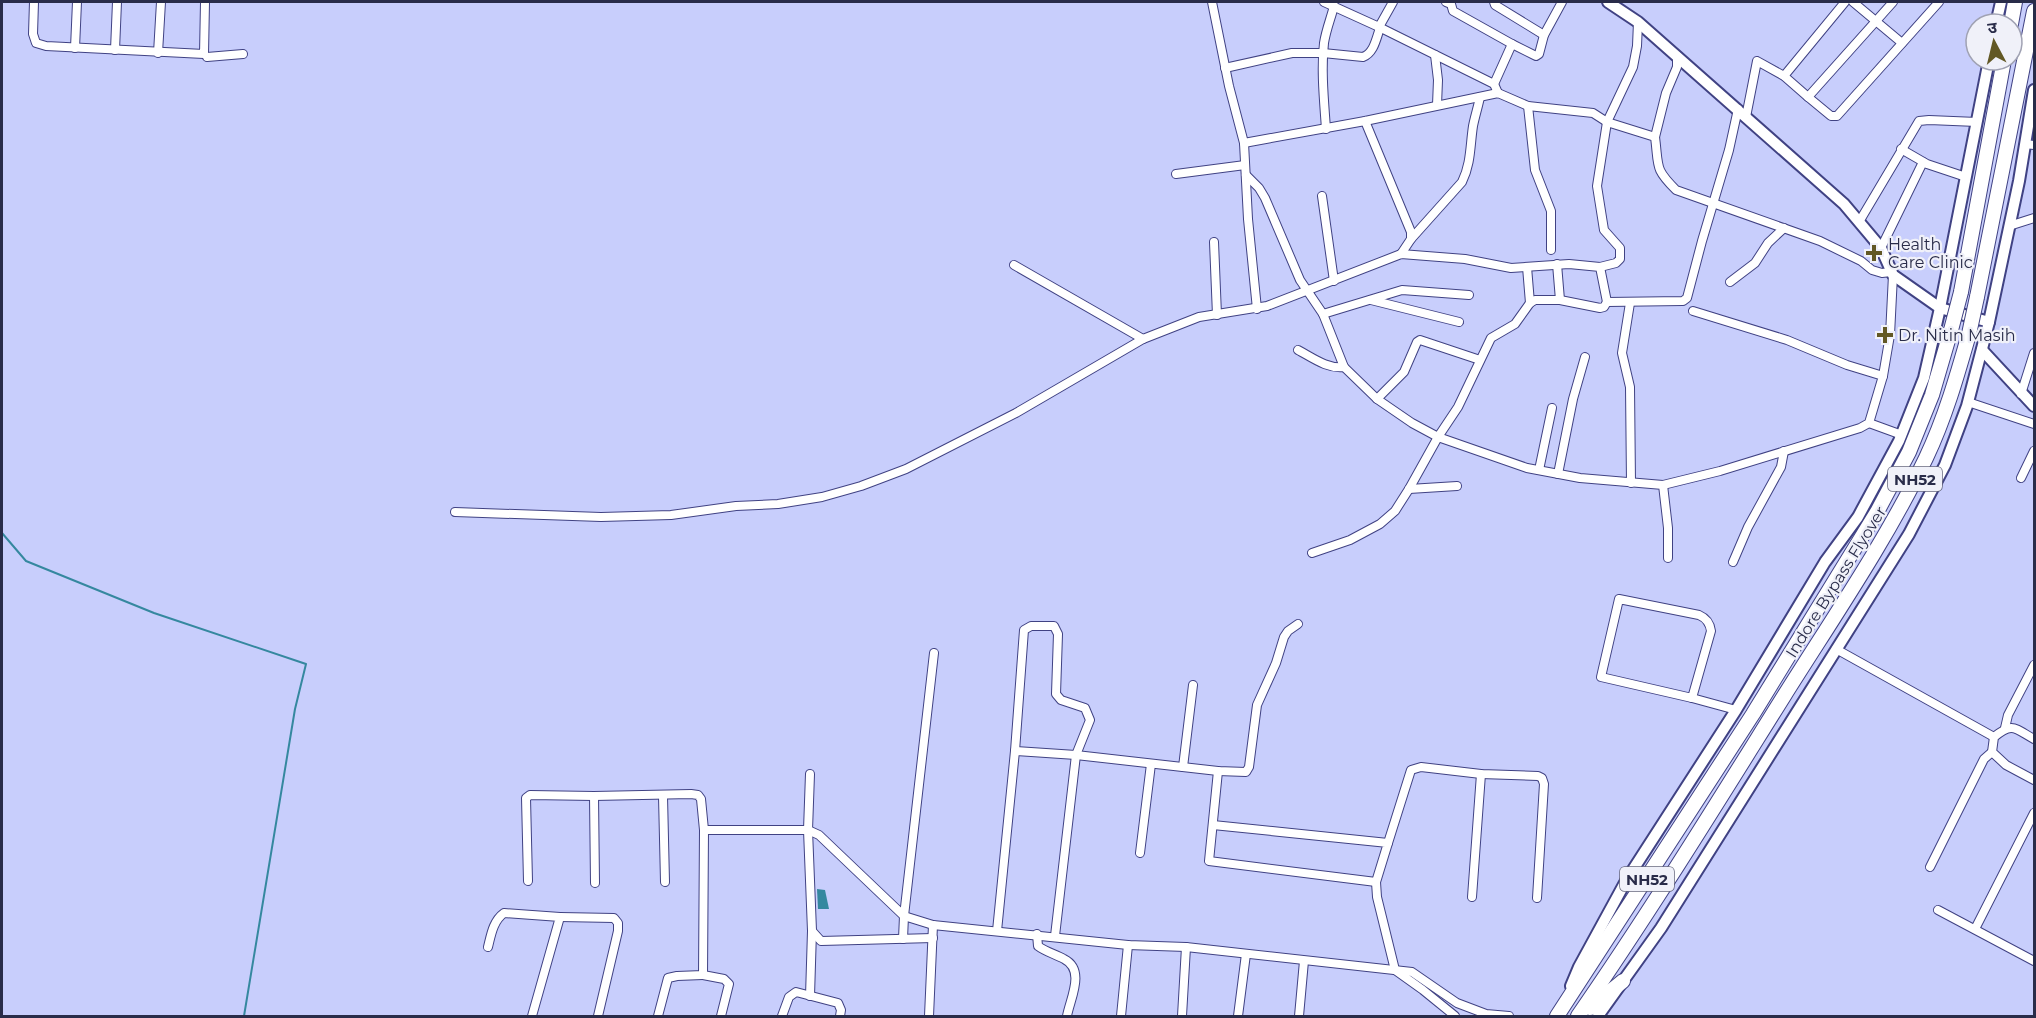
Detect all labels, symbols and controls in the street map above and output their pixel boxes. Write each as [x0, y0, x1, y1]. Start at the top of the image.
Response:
north arrow [1964, 12, 2024, 72]
text: उ [1986, 18, 1999, 38]
place label: Health Care Clinic [1888, 235, 1973, 272]
marker: Health Care Clinic [1865, 244, 1883, 262]
marker: Dr. Nitin Masih [1876, 326, 1894, 344]
place label: Dr. Nitin Masih [1898, 326, 2016, 345]
road number: NH52 [1888, 467, 1942, 491]
street label: Indore Bypass Flyover [1782, 503, 1890, 661]
road number: NH52 [1620, 867, 1674, 891]

